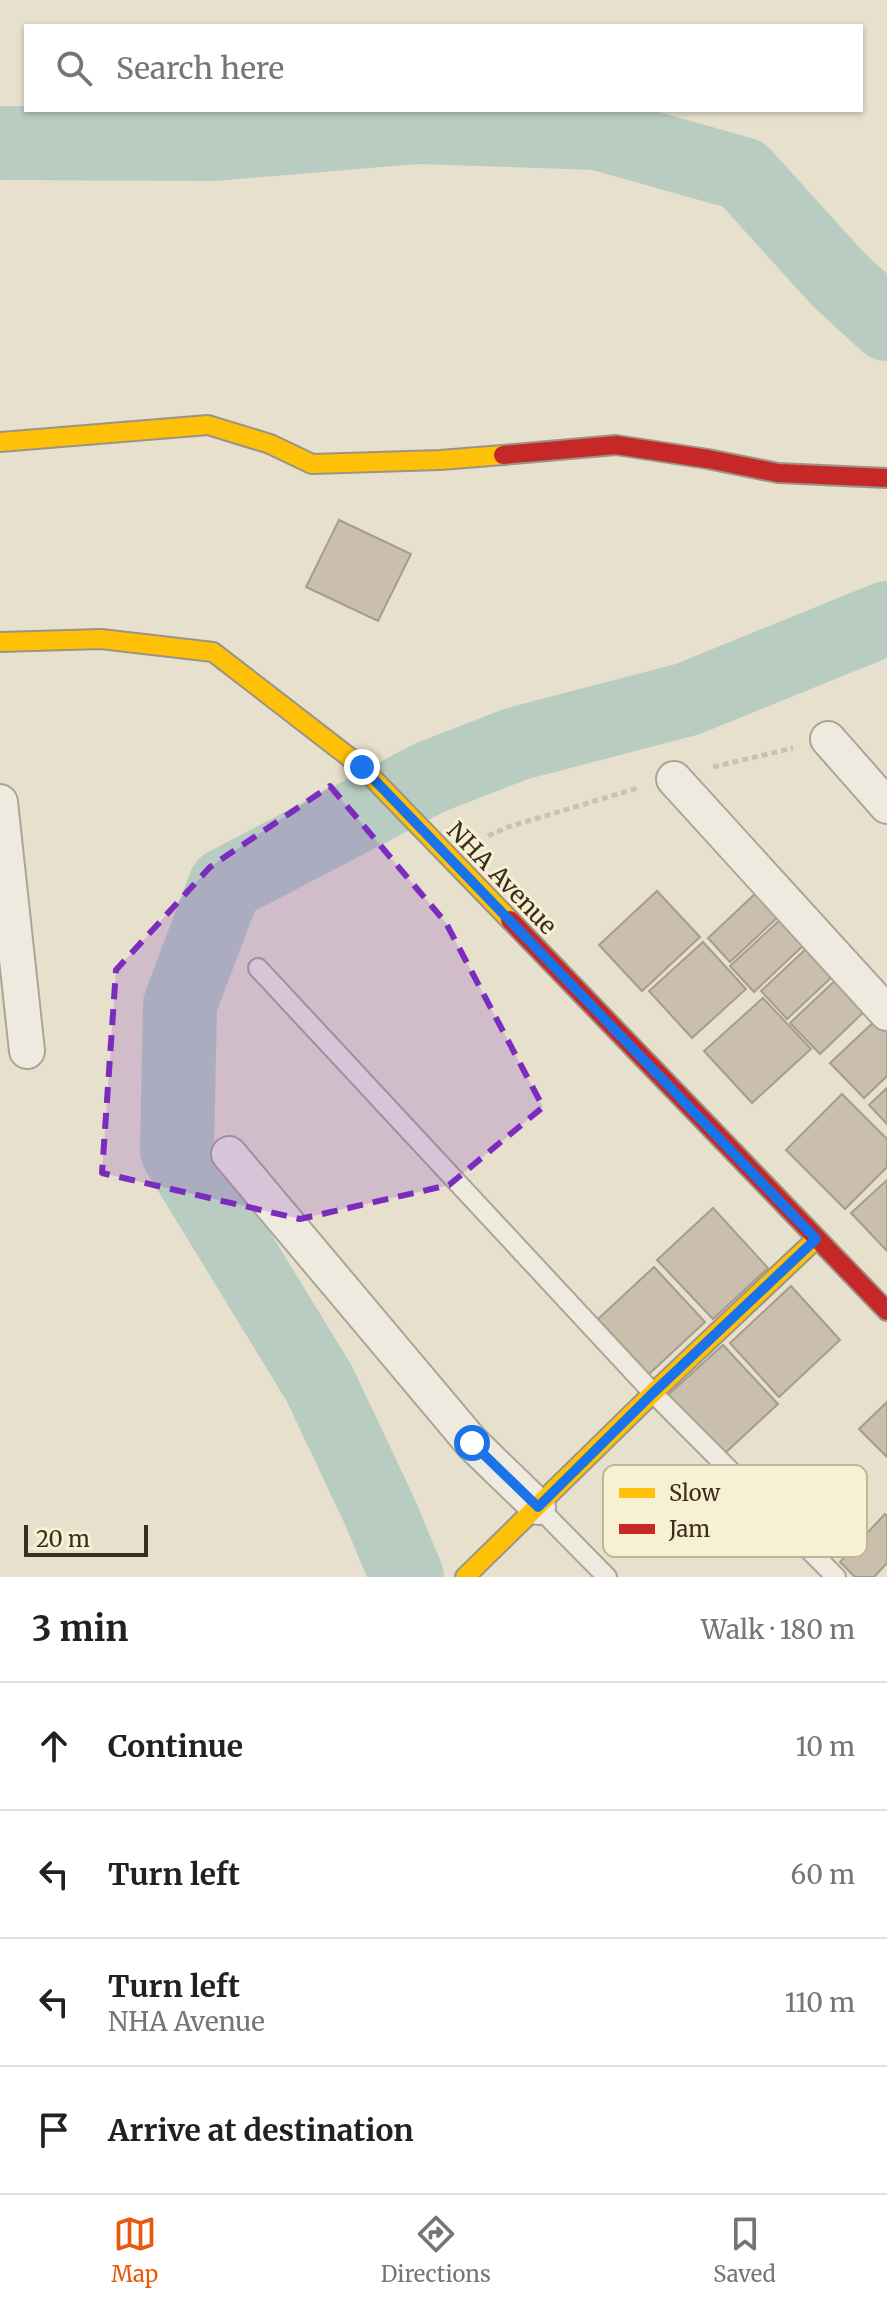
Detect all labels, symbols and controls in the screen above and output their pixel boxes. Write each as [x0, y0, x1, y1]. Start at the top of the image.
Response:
search box [24, 24, 863, 112]
icon: search [52, 46, 96, 90]
text: Search here [116, 49, 284, 87]
route end [344, 749, 380, 785]
street label: NHA Avenue [441, 815, 563, 941]
route start [454, 1425, 490, 1461]
legend [603, 1465, 867, 1557]
text: Slow [669, 1479, 720, 1507]
text: Jam [668, 1515, 710, 1543]
scale bar [24, 1521, 148, 1557]
text: 20 m [36, 1525, 90, 1553]
text: 3 min [32, 1608, 128, 1650]
text: Walk · 180 m [701, 1613, 855, 1646]
icon: ahead [32, 1724, 76, 1768]
text: Continue [108, 1727, 243, 1765]
text: 10 m [796, 1730, 855, 1763]
icon: left [32, 1852, 76, 1896]
text: Turn left [108, 1855, 240, 1893]
text: 60 m [791, 1858, 855, 1891]
text: Turn left [108, 1967, 240, 2005]
icon: left [32, 1980, 76, 2024]
text: 110 m [785, 1986, 855, 2019]
text: NHA Avenue [108, 2005, 265, 2038]
icon: arrive [32, 2108, 76, 2152]
text: Arrive at destination [108, 2111, 414, 2149]
tab: Map [111, 2212, 158, 2288]
tab: Directions [381, 2212, 491, 2288]
tab: Saved [713, 2212, 776, 2288]

